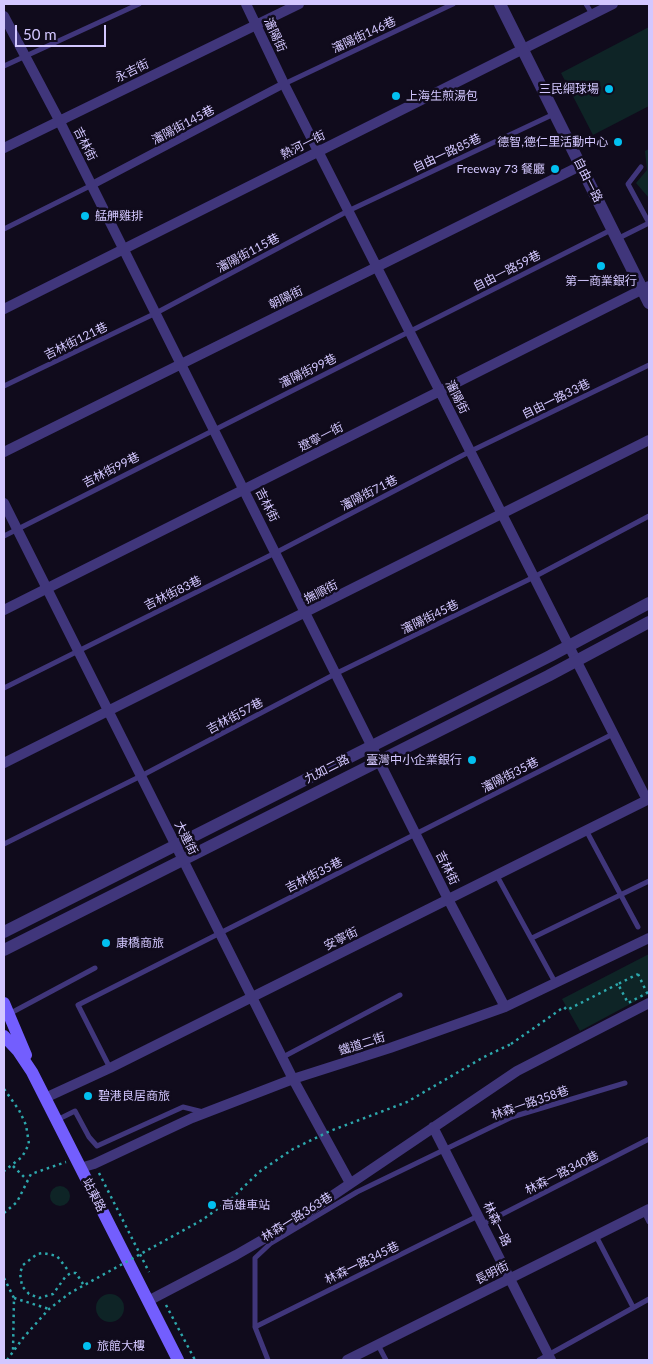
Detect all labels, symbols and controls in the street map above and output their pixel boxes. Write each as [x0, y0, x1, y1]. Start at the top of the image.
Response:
street label: 瀋陽街146巷 [330, 14, 398, 56]
scale bar [18, 15, 109, 47]
street label: 瀋陽街 [261, 16, 289, 54]
text: 50 m [23, 25, 57, 43]
street label: 永吉街 [113, 57, 151, 85]
place label: 三民網球場 [539, 82, 599, 96]
marker: 三民網球場 [603, 83, 615, 95]
place label: 上海生煎湯包 [406, 89, 478, 103]
marker: 上海生煎湯包 [390, 90, 402, 102]
street label: 瀋陽街145巷 [149, 102, 217, 148]
street label: 吉林街 [70, 125, 100, 163]
street label: 熱河一街 [278, 128, 328, 162]
street label: 自由一路85巷 [410, 131, 484, 175]
place label: 德智,德仁里活動中心 [497, 135, 608, 149]
marker: 德智,德仁里活動中心 [612, 136, 624, 148]
street label: 自由一路 [571, 155, 605, 205]
place label: Freeway 73 餐廳 [457, 162, 545, 176]
marker: Freeway 73 餐廳 [549, 163, 561, 175]
place label: 艋舺雞排 [95, 209, 143, 223]
marker: 艋舺雞排 [79, 210, 91, 222]
street label: 瀋陽街115巷 [214, 230, 282, 276]
street label: 自由一路59巷 [471, 248, 543, 294]
marker: 第一商業銀行 [595, 260, 607, 272]
place label: 第一商業銀行 [565, 274, 637, 288]
street label: 朝陽街 [267, 284, 305, 312]
street label: 吉林街121巷 [42, 319, 110, 363]
street label: 瀋陽街99巷 [277, 351, 339, 391]
street label: 自由一路33巷 [520, 376, 592, 422]
street label: 瀋陽街 [442, 378, 472, 416]
street label: 遼寧一街 [296, 420, 346, 454]
street label: 吉林街99巷 [80, 450, 142, 490]
street label: 瀋陽街71巷 [338, 473, 400, 513]
street label: 吉林街 [252, 486, 282, 524]
street label: 吉林街83巷 [142, 573, 204, 613]
street label: 撫順街 [302, 577, 340, 607]
street label: 瀋陽街45巷 [399, 597, 461, 637]
street label: 吉林街57巷 [204, 695, 266, 737]
street label: 九如二路 [302, 752, 352, 786]
place label: 臺灣中小企業銀行 [366, 753, 462, 767]
marker: 臺灣中小企業銀行 [466, 754, 478, 766]
street label: 瀋陽街35巷 [479, 755, 541, 795]
street label: 大連街 [171, 819, 201, 857]
street label: 吉林街 [433, 849, 461, 887]
street label: 吉林街35巷 [283, 855, 345, 895]
street label: 安寧街 [322, 925, 360, 953]
place label: 康橋商旅 [116, 936, 164, 950]
marker: 康橋商旅 [100, 937, 112, 949]
street label: 鐵道二街 [337, 1030, 387, 1058]
street label: 林森一路358巷 [489, 1083, 571, 1123]
place label: 碧港良居商旅 [98, 1089, 170, 1103]
marker: 碧港良居商旅 [82, 1090, 94, 1102]
street label: 林森一路340巷 [523, 1148, 601, 1198]
street label: 站東路 [79, 1176, 109, 1214]
street label: 林森一路363巷 [259, 1189, 335, 1245]
place label: 高雄車站 [222, 1198, 270, 1212]
marker: 高雄車站 [206, 1199, 218, 1211]
street label: 林森一路 [480, 1199, 514, 1249]
street label: 林森一路345巷 [322, 1239, 402, 1287]
street label: 長明街 [473, 1258, 511, 1288]
place label: 旅館大樓 [97, 1339, 145, 1353]
marker: 旅館大樓 [81, 1340, 93, 1352]

